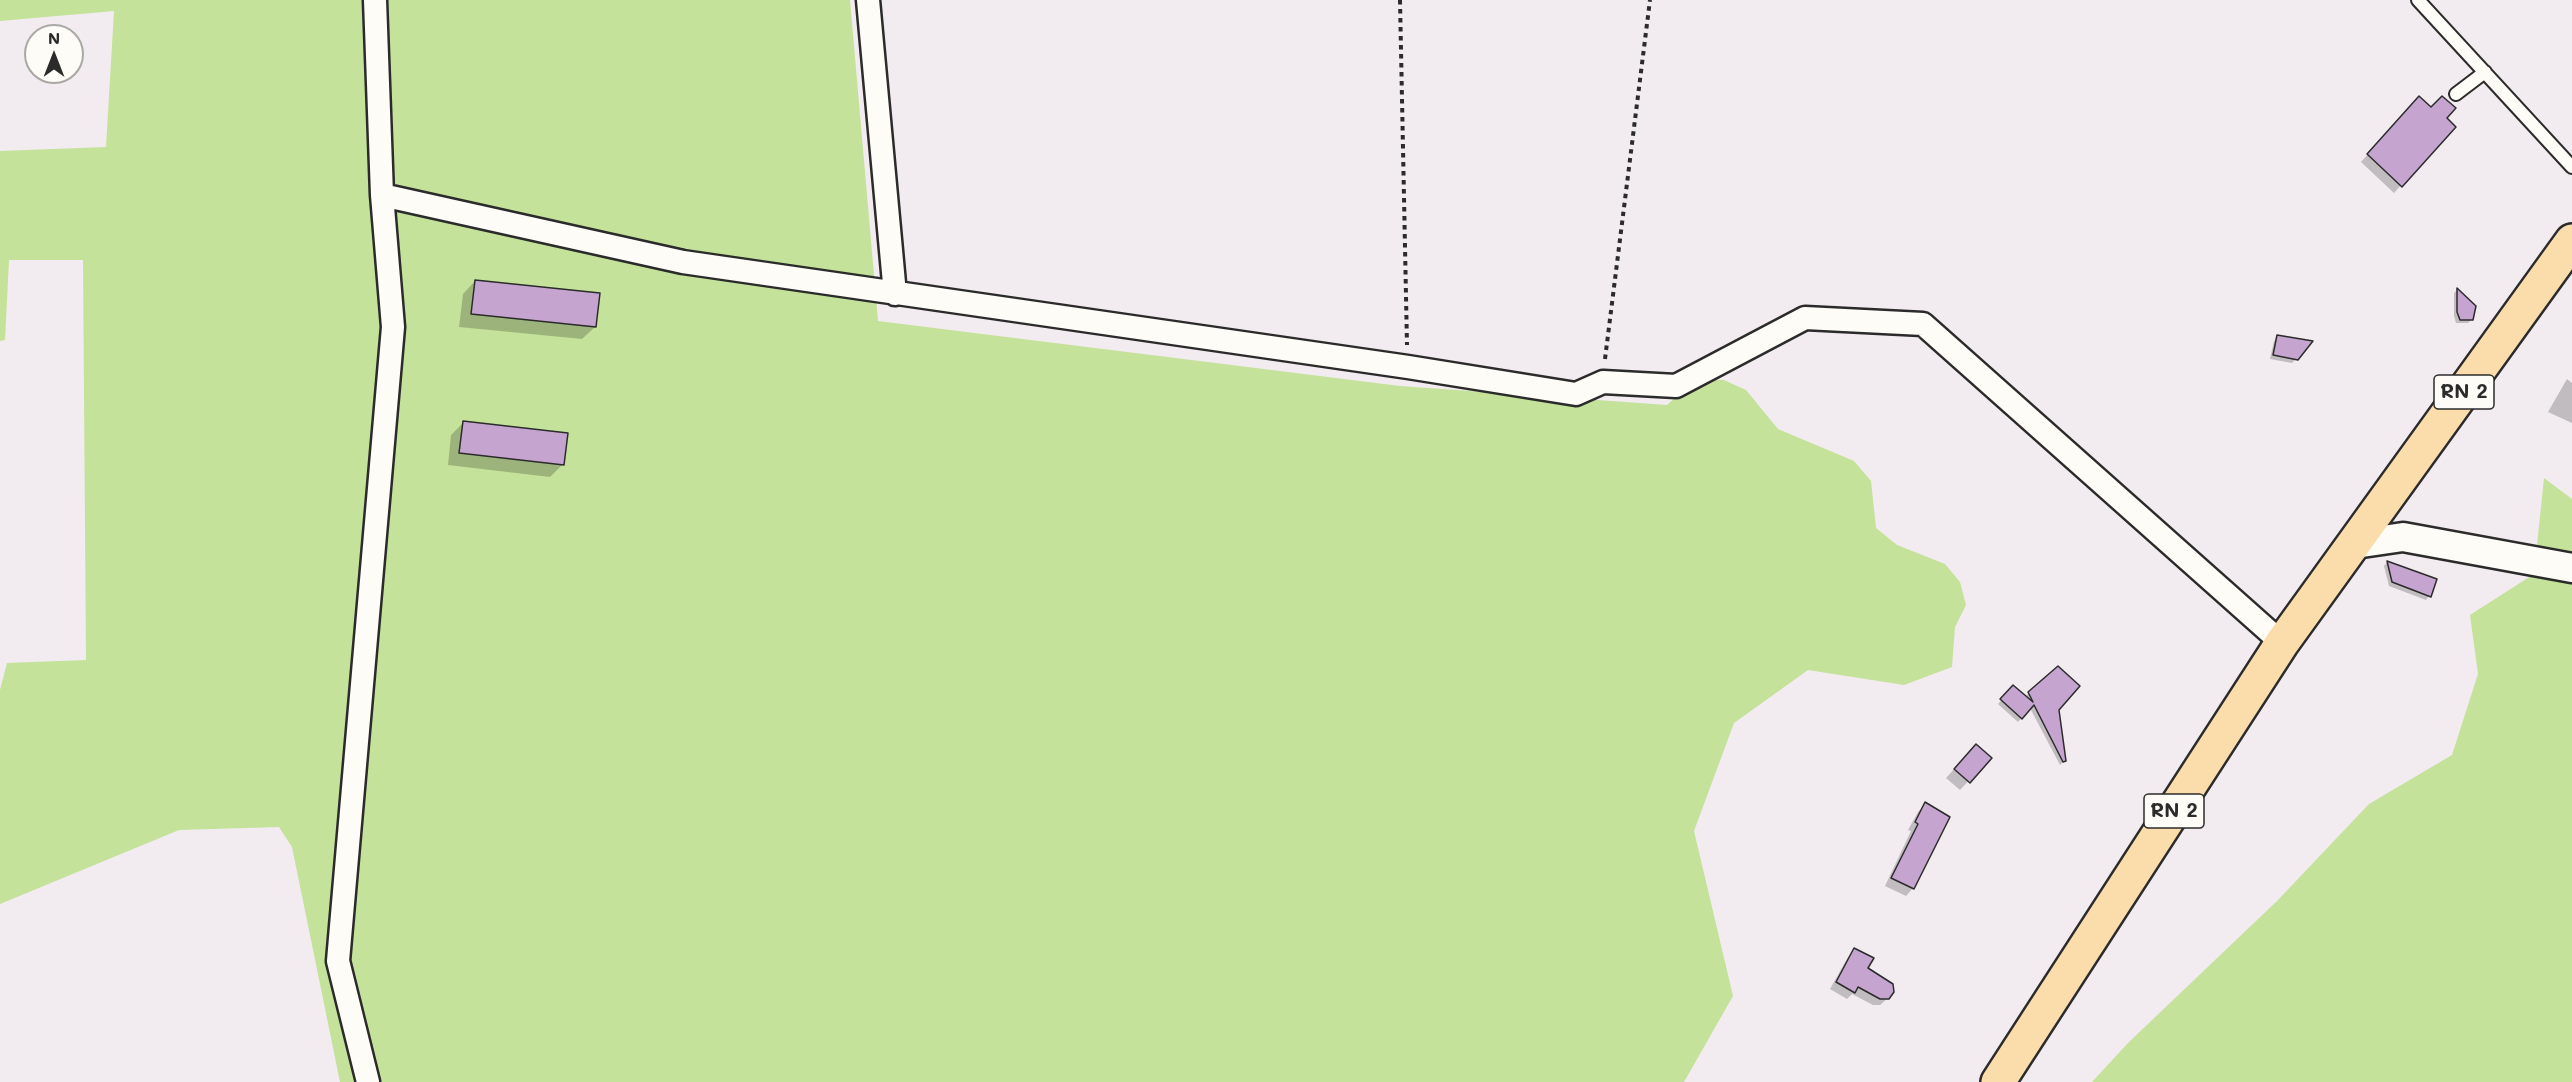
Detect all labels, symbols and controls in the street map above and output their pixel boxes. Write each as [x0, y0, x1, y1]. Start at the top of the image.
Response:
north arrow [24, 24, 84, 84]
text: N [48, 27, 60, 48]
road number: RN 2 [2434, 375, 2494, 409]
road number: RN 2 [2144, 794, 2204, 828]

